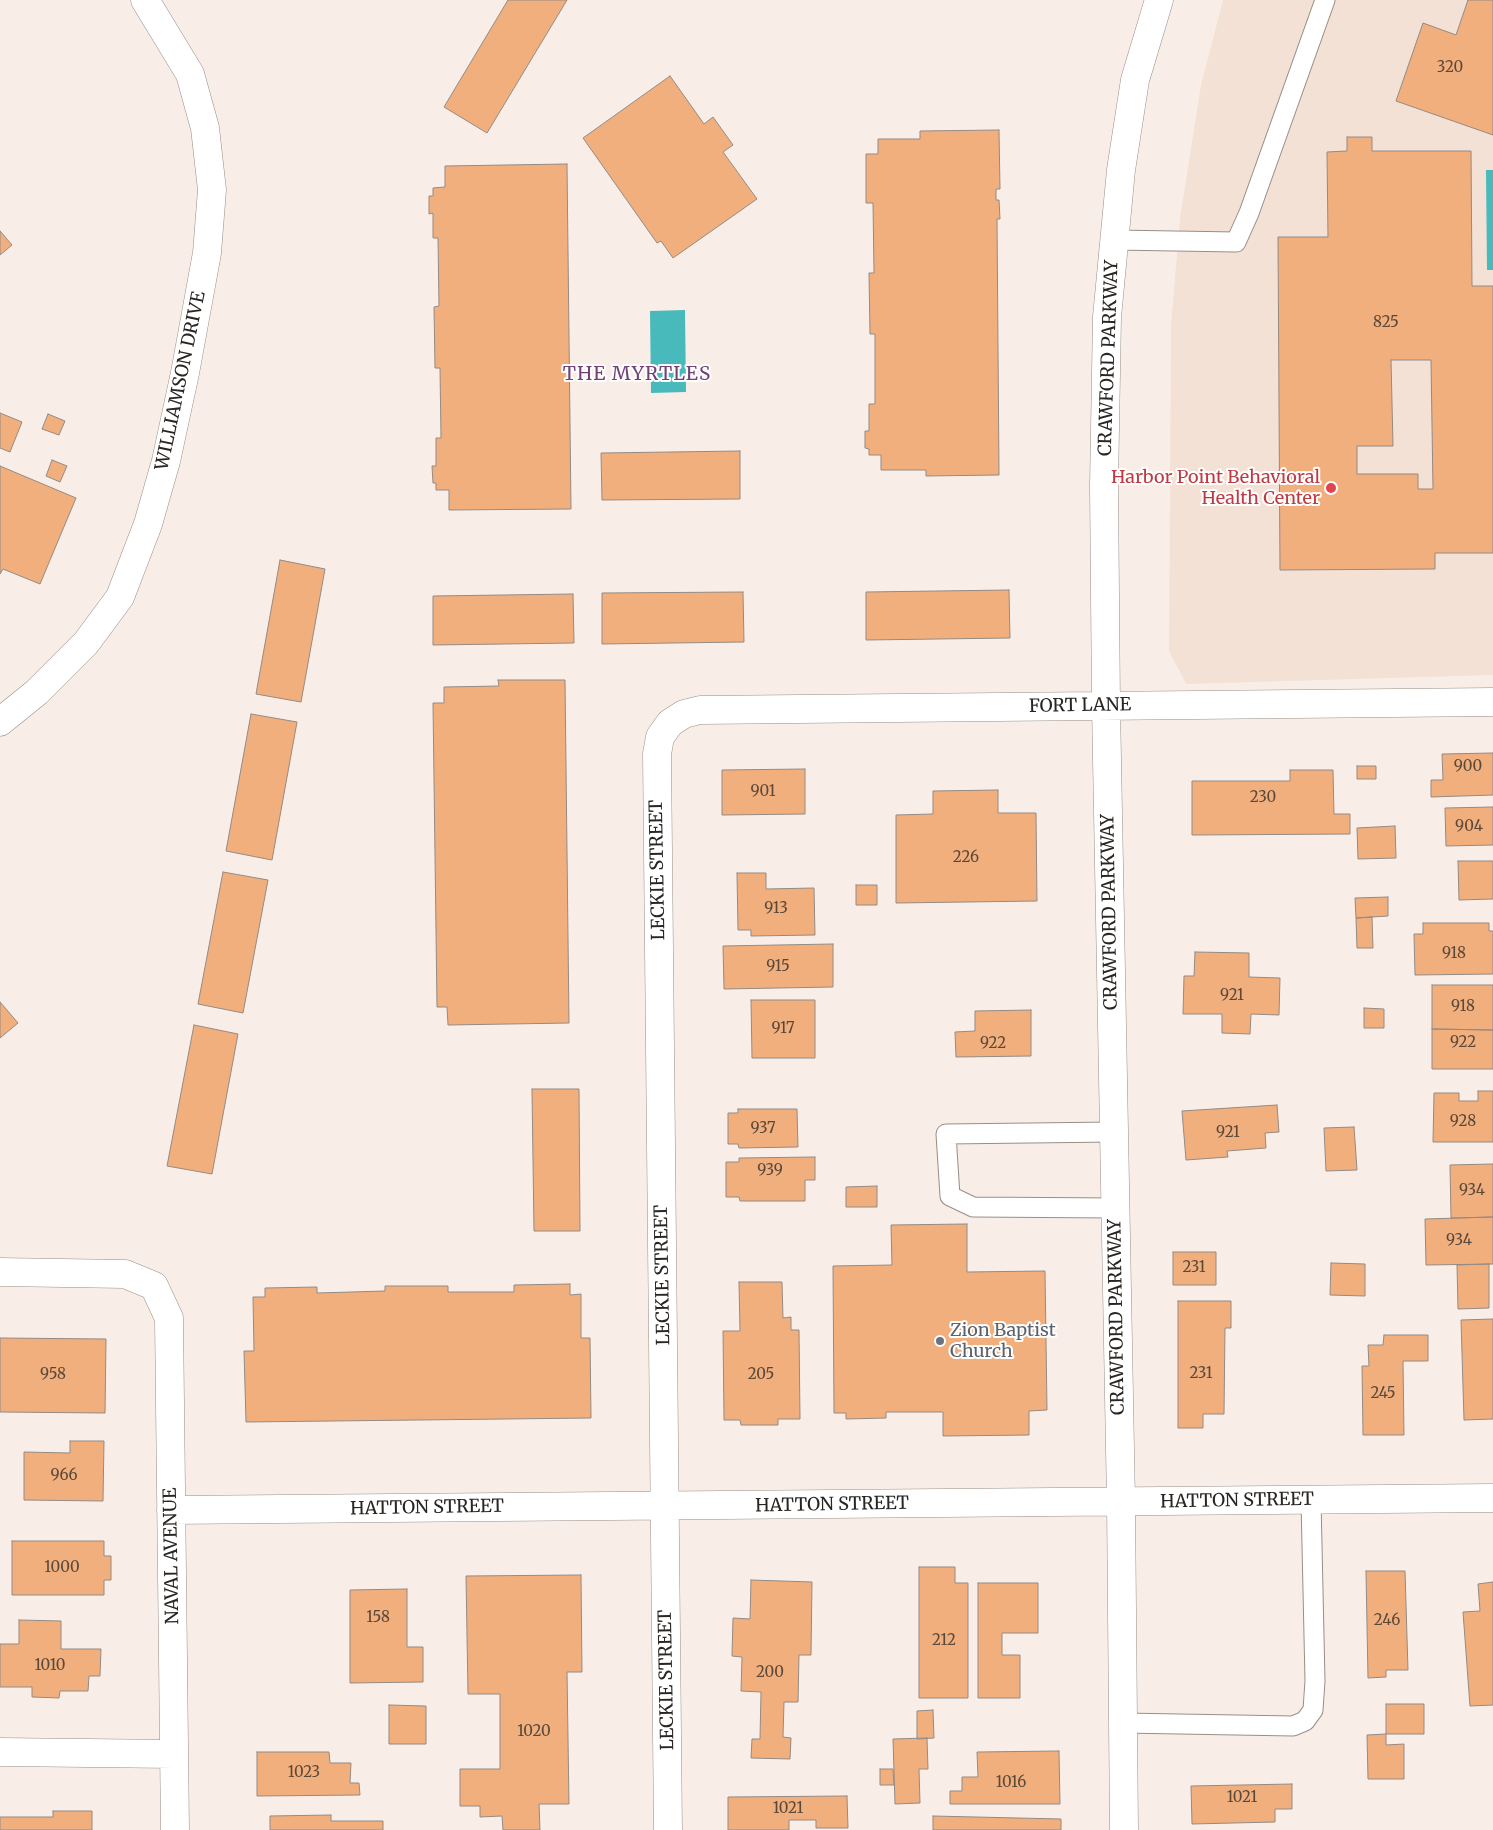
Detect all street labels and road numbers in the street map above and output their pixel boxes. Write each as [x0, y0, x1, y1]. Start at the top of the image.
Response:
street label: CRAWFORD PARKWAY [1095, 260, 1123, 456]
street label: WILLIAMSON DRIVE [151, 289, 211, 473]
street label: FORT LANE [1029, 694, 1131, 718]
street label: LECKIE STREET [646, 800, 670, 940]
street label: CRAWFORD PARKWAY [1097, 814, 1123, 1010]
street label: LECKIE STREET [651, 1205, 675, 1345]
street label: CRAWFORD PARKWAY [1104, 1219, 1130, 1415]
street label: NAVAL AVENUE [160, 1487, 184, 1625]
street label: HATTON STREET [1160, 1489, 1314, 1513]
street label: HATTON STREET [755, 1493, 909, 1517]
street label: HATTON STREET [350, 1496, 504, 1520]
street label: LECKIE STREET [655, 1610, 679, 1750]

